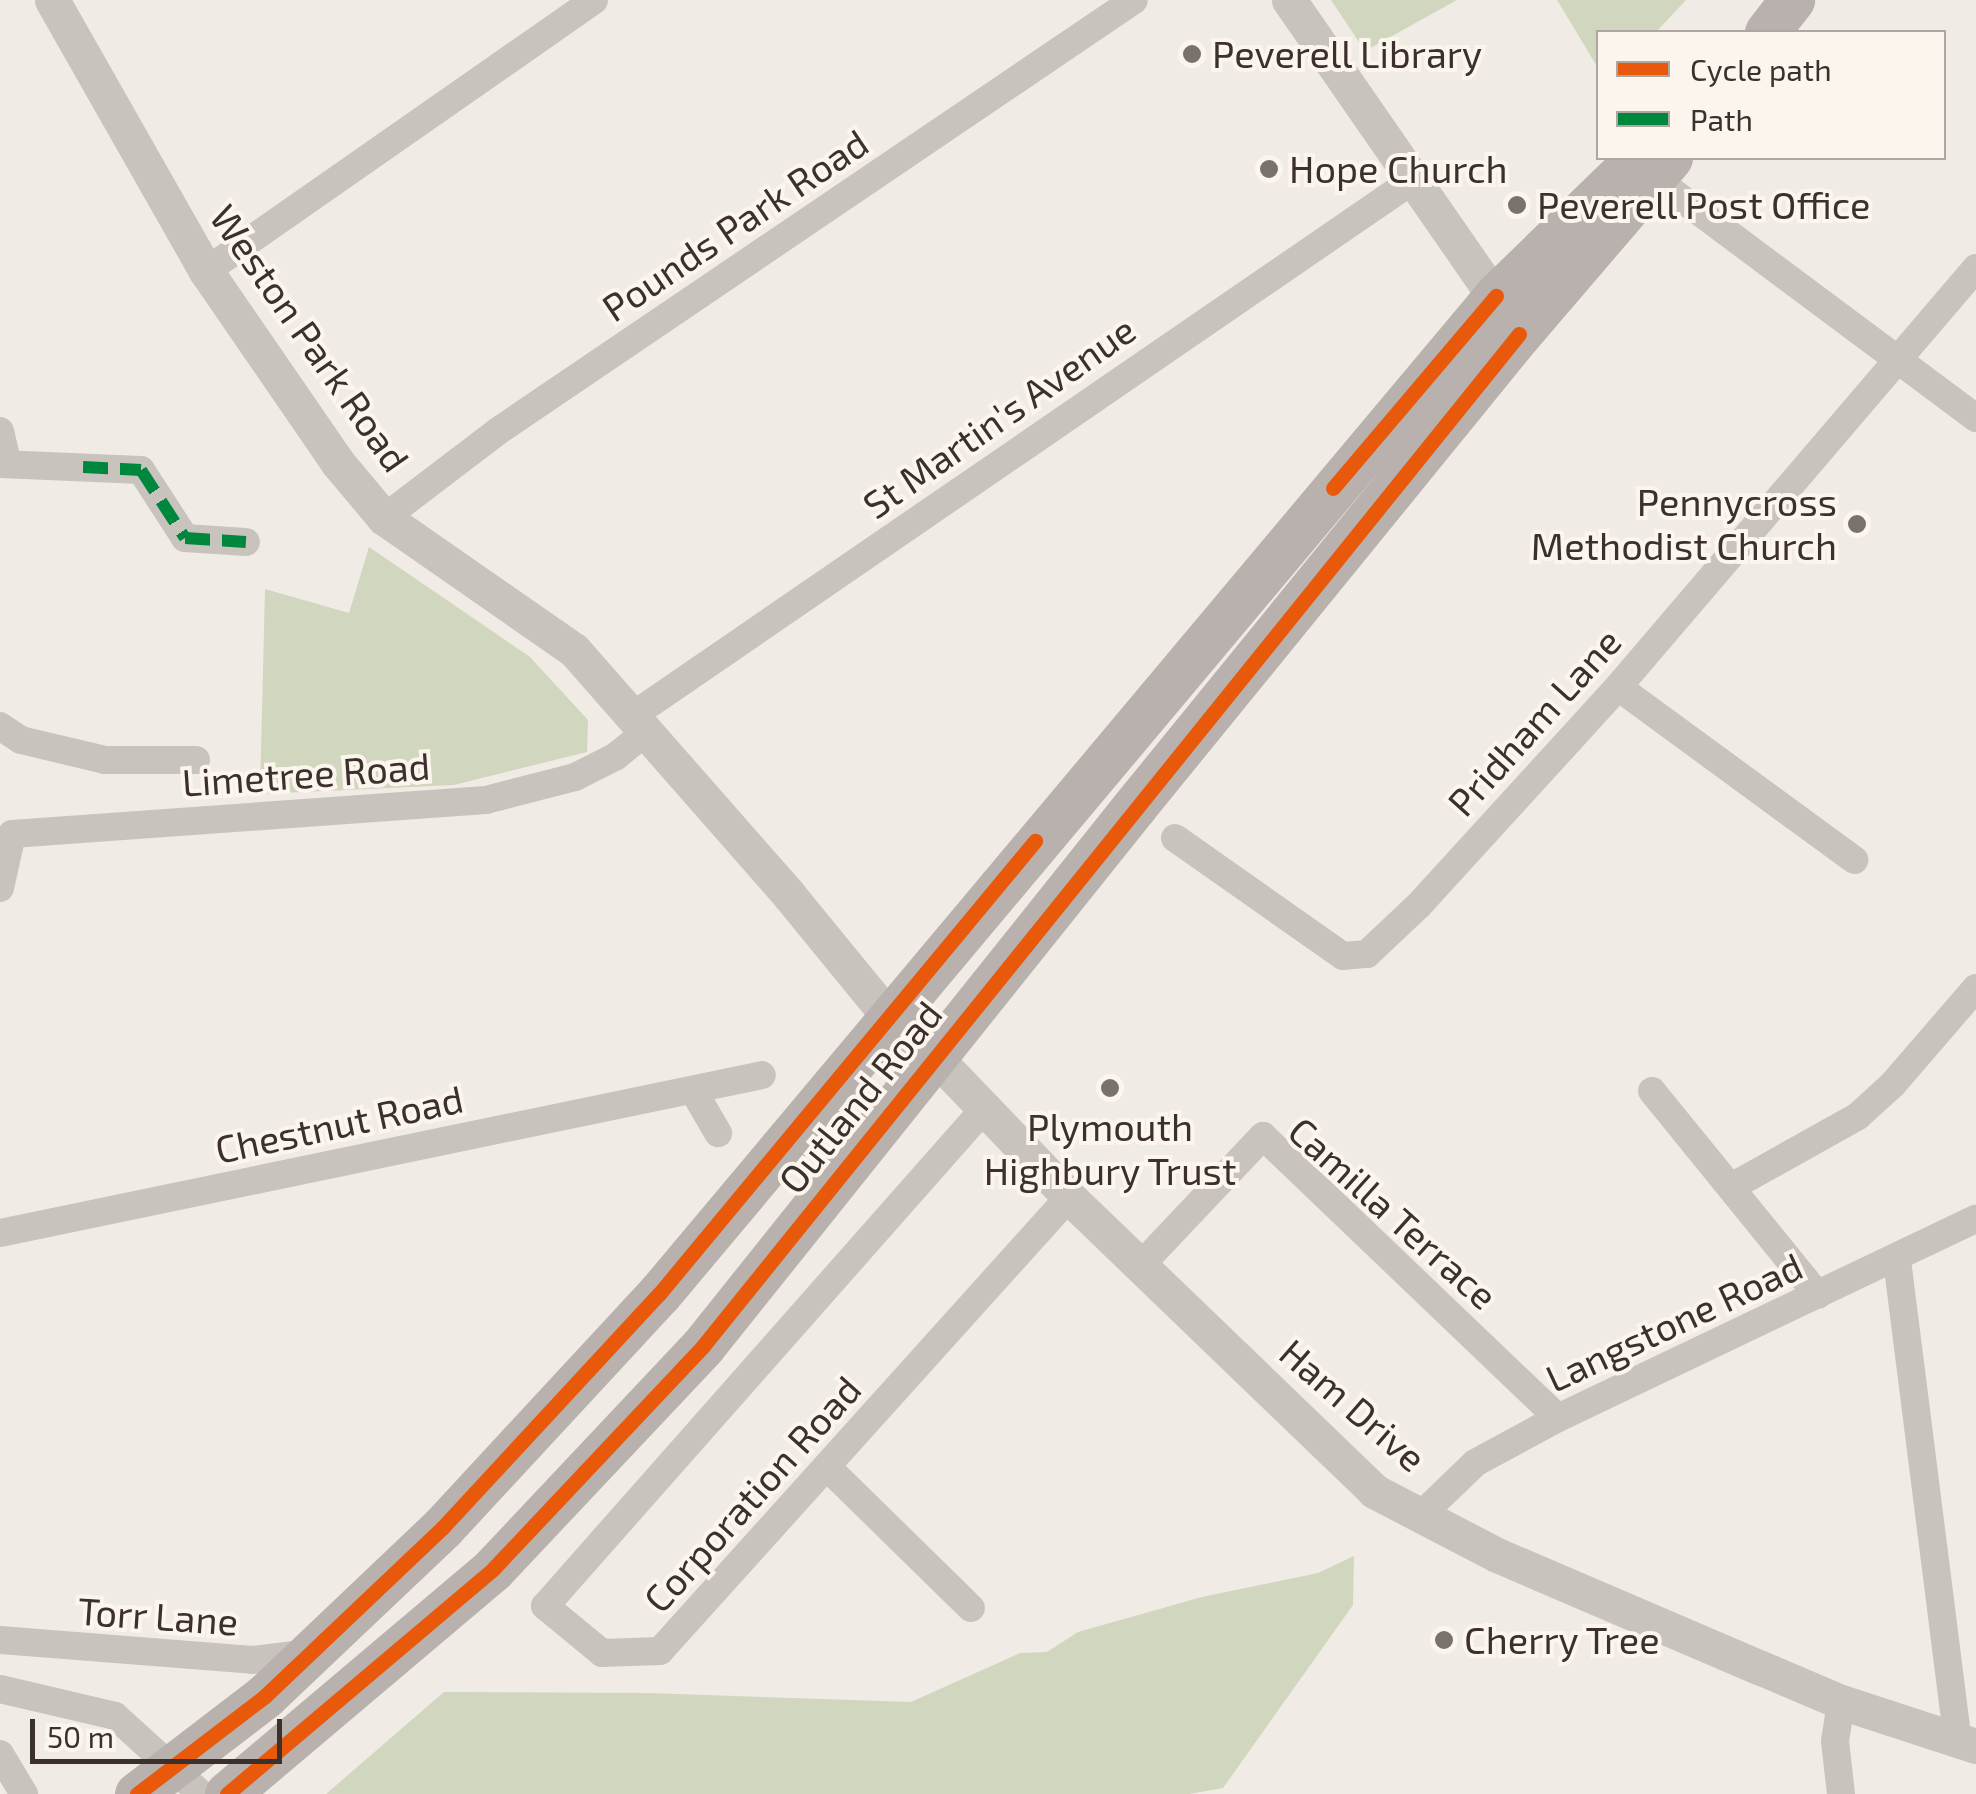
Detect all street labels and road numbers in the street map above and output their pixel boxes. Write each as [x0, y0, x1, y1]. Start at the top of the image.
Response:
street label: Pounds Park Road [593, 119, 877, 331]
street label: Weston Park Road [201, 196, 419, 480]
street label: St Martin's Avenue [854, 306, 1144, 528]
street label: Pridham Lane [1438, 619, 1630, 825]
street label: Limetree Road [180, 743, 432, 805]
street label: Outland Road [769, 992, 951, 1202]
street label: Chestnut Road [211, 1075, 467, 1173]
street label: Camilla Terrace [1279, 1107, 1507, 1319]
street label: Langstone Road [1539, 1243, 1809, 1401]
street label: Ham Drive [1271, 1329, 1435, 1481]
street label: Corporation Road [634, 1367, 870, 1621]
street label: Torr Lane [76, 1588, 240, 1644]

